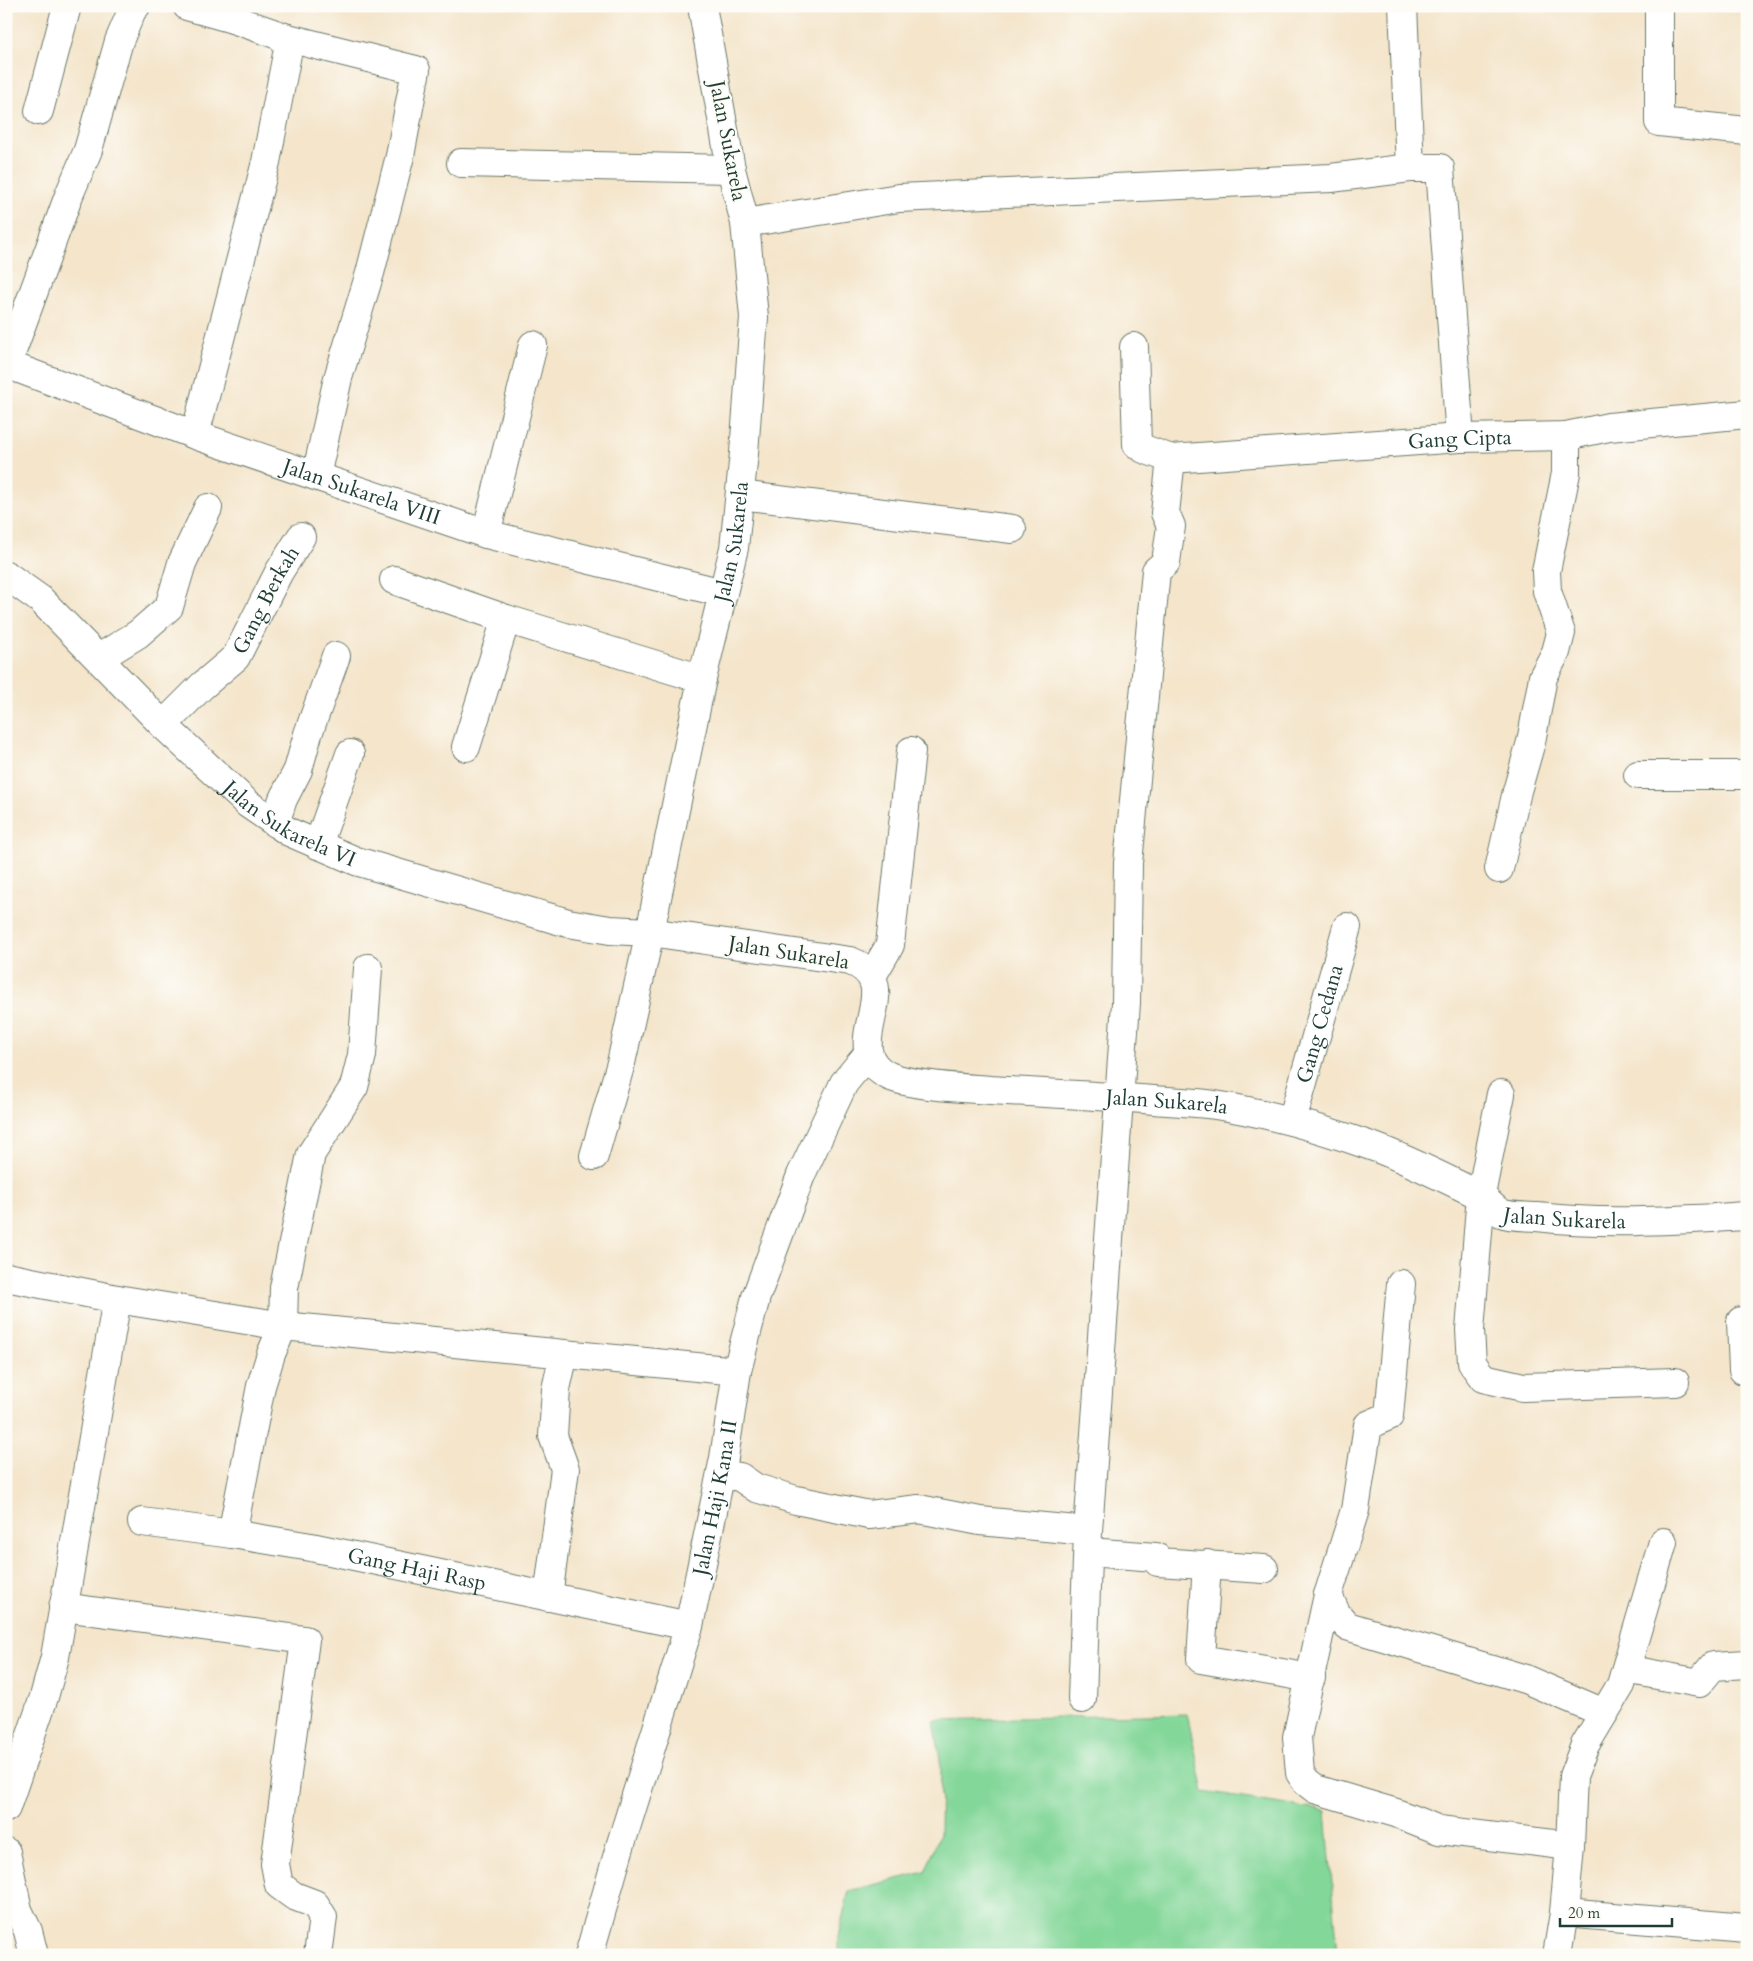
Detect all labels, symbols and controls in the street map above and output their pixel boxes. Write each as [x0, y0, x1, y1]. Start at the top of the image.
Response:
street label: Jalan Sukarela [702, 75, 754, 204]
street label: Gang Cipta [1407, 423, 1512, 456]
street label: Jalan Sukarela VIII [276, 450, 444, 532]
street label: Jalan Sukarela [706, 480, 755, 608]
street label: Gang Berkah [225, 540, 306, 659]
street label: Jalan Sukarela VI [215, 772, 361, 874]
street label: Jalan Sukarela [723, 929, 852, 977]
street label: Gang Cedana [1289, 961, 1350, 1086]
street label: Jalan Sukarela [1102, 1082, 1230, 1121]
street label: Jalan Sukarela [1498, 1199, 1626, 1236]
street label: Jalan Haji Kana II [685, 1418, 744, 1581]
street label: Gang Haji Rasp [345, 1541, 489, 1598]
scale bar [1560, 1896, 1673, 1928]
text: 20 m [1568, 1903, 1600, 1923]

